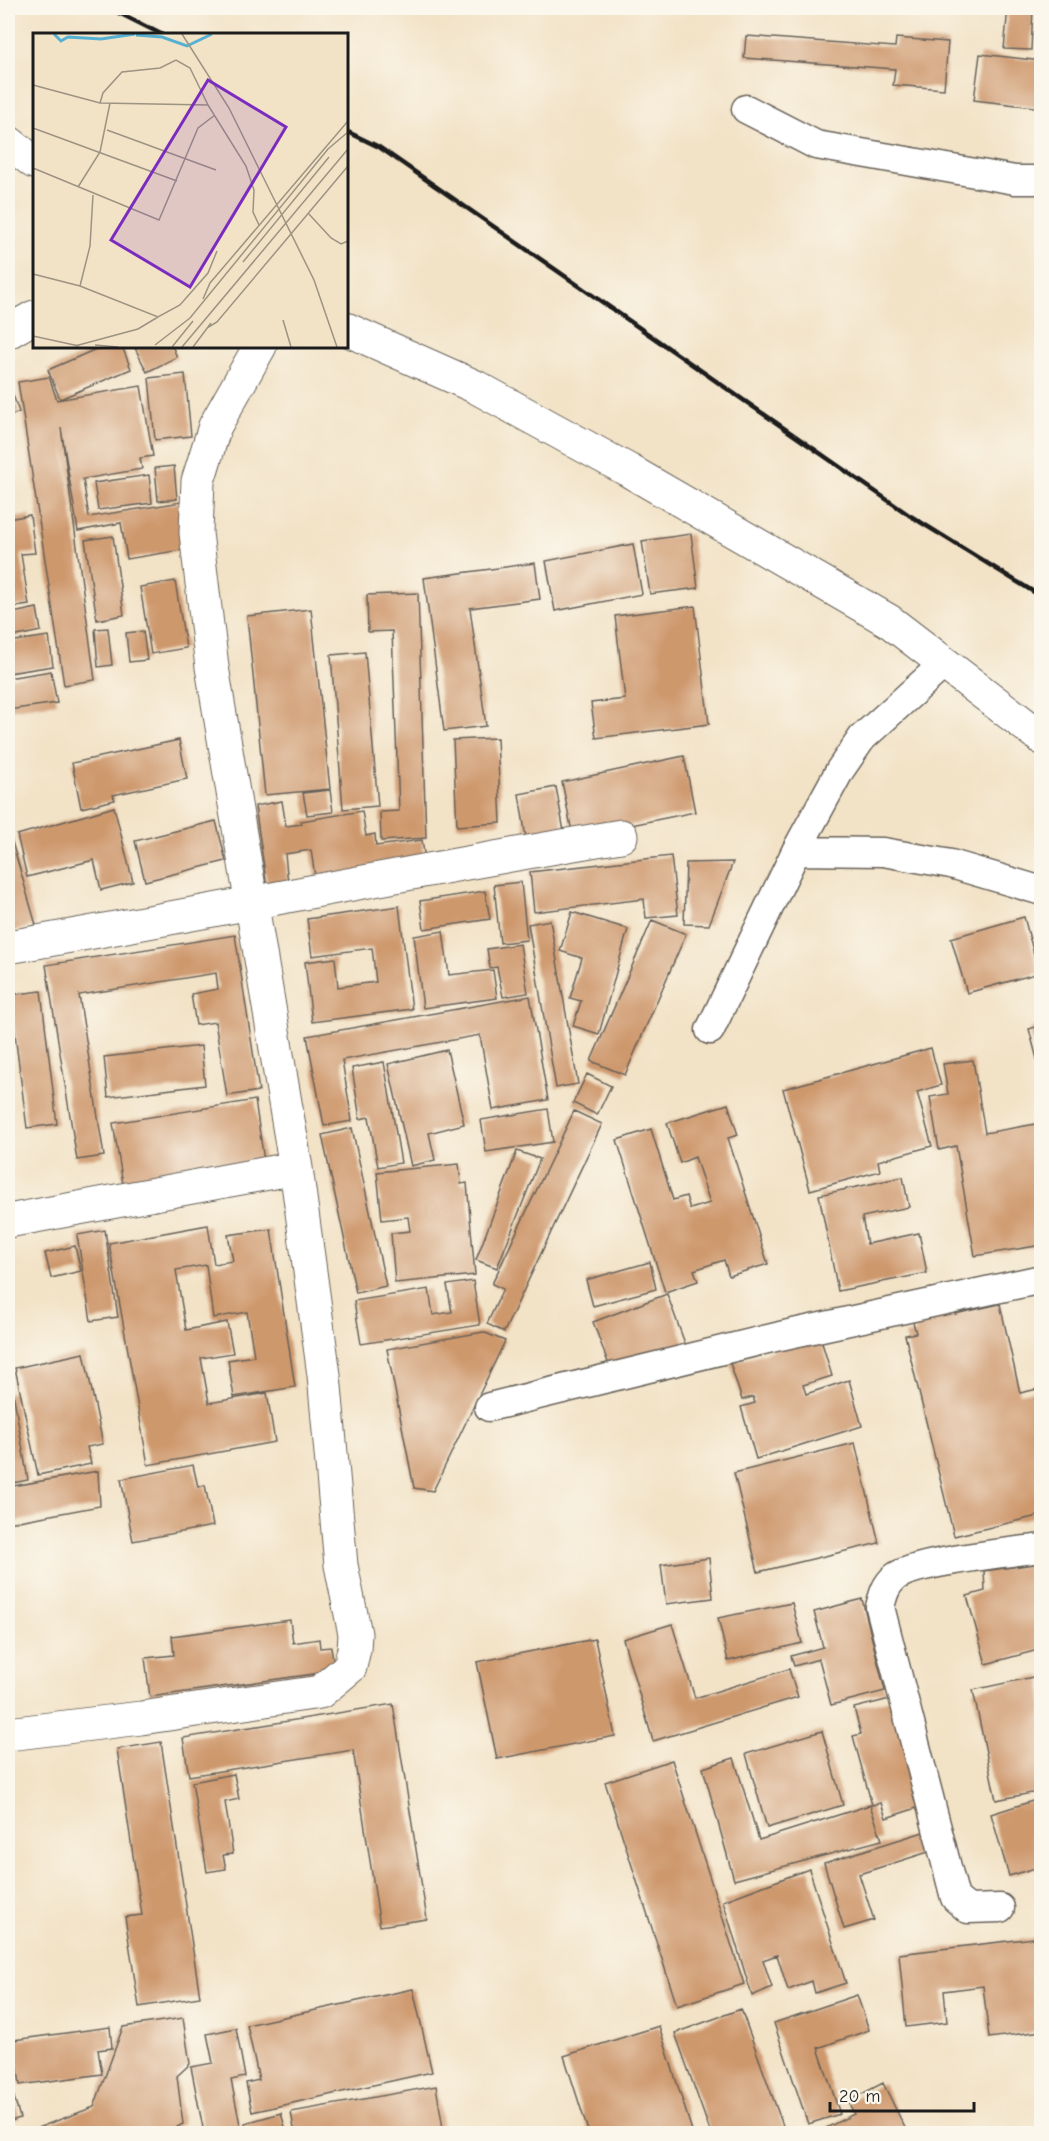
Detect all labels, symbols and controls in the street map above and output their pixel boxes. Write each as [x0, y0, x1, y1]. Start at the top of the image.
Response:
inset map [33, 33, 348, 348]
scale bar [830, 2075, 974, 2113]
text: 20 m [839, 2086, 880, 2107]

